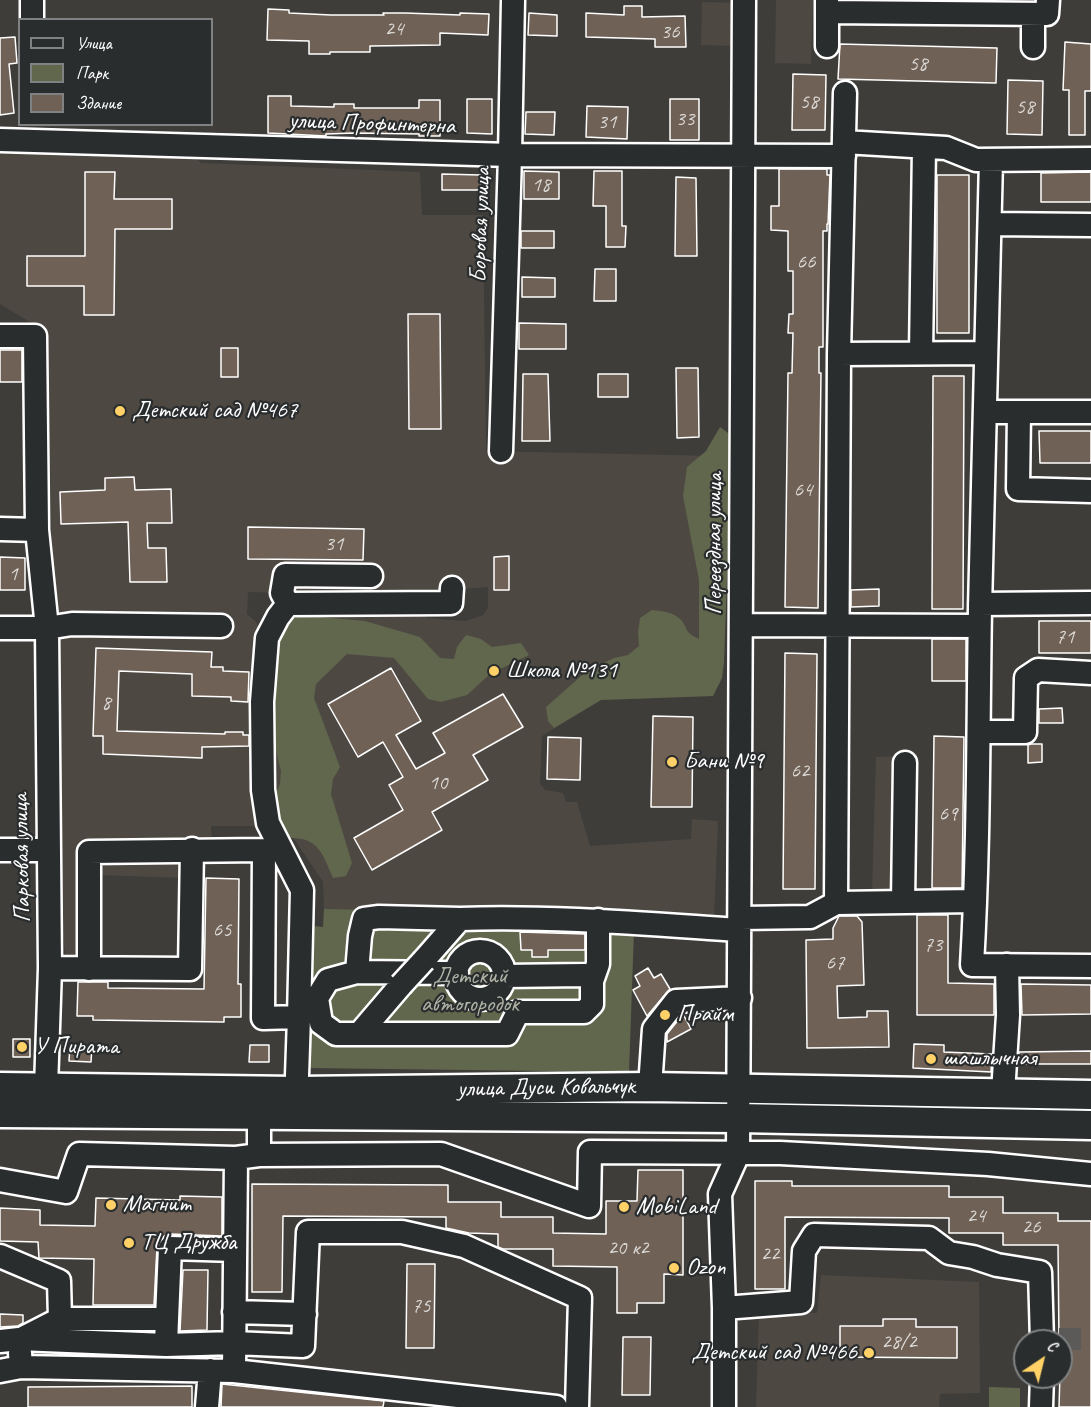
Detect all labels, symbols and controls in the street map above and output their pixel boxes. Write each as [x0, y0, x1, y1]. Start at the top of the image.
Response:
house number: 24 [385, 16, 403, 42]
legend [18, 18, 213, 126]
house number: 36 [661, 19, 679, 45]
text: Улица [76, 32, 112, 54]
house number: 58 [909, 51, 927, 77]
text: Парк [76, 62, 108, 84]
house number: 58 [800, 89, 818, 115]
text: Здание [76, 92, 121, 114]
house number: 58 [1016, 94, 1034, 120]
house number: 33 [676, 106, 694, 132]
street label: улица Профинтерна [288, 107, 456, 141]
house number: 31 [598, 109, 616, 135]
street label: Боровая улица [465, 167, 497, 283]
house number: 18 [532, 172, 550, 198]
house number: 66 [797, 249, 815, 275]
place label: Детский сад №467 [132, 397, 298, 425]
marker: Детский сад №467 [113, 404, 127, 418]
street label: Переездная улица [701, 473, 729, 615]
house number: 64 [794, 477, 812, 503]
house number: 31 [325, 531, 343, 557]
house number: 1 [8, 561, 18, 587]
house number: 71 [1056, 624, 1074, 650]
place label: Школа №131 [506, 657, 617, 685]
marker: Школа №131 [487, 664, 501, 678]
house number: 8 [101, 690, 111, 716]
place label: Бани №9 [684, 748, 764, 776]
marker: Бани №9 [665, 755, 679, 769]
house number: 62 [791, 758, 809, 784]
house number: 10 [429, 770, 447, 796]
street label: Парковая улица [6, 793, 38, 923]
house number: 69 [939, 801, 957, 827]
house number: 65 [213, 917, 231, 943]
house number: 73 [924, 932, 942, 958]
house number: 67 [826, 950, 844, 976]
park label: Детский автогородок [421, 963, 519, 1019]
place label: Прайм [677, 1001, 734, 1029]
marker: Прайм [658, 1008, 672, 1022]
place label: У Пирата [34, 1033, 119, 1061]
marker: У Пирата [15, 1040, 29, 1054]
place label: шашлычная [943, 1045, 1036, 1073]
marker: шашлычная [924, 1052, 938, 1066]
street label: улица Дуси Ковальчук [457, 1072, 635, 1104]
place label: Магнит [123, 1191, 191, 1219]
place label: MobiLand [636, 1193, 717, 1221]
marker: Магнит [104, 1198, 118, 1212]
marker: MobiLand [617, 1200, 631, 1214]
house number: 24 [967, 1203, 985, 1229]
house number: 26 [1022, 1214, 1040, 1240]
place label: ТЦ Дружба [141, 1229, 236, 1257]
house number: 20 к2 [607, 1235, 649, 1261]
marker: ТЦ Дружба [122, 1236, 136, 1250]
house number: 22 [761, 1241, 779, 1267]
place label: Ozon [686, 1254, 725, 1282]
marker: Ozon [667, 1261, 681, 1275]
house number: 75 [412, 1293, 430, 1319]
house number: 28/2 [881, 1329, 917, 1355]
north arrow [1013, 1329, 1073, 1389]
text: С [1043, 1335, 1061, 1356]
place label: Детский сад №466 [691, 1339, 857, 1367]
marker: Детский сад №466 [862, 1346, 876, 1360]

